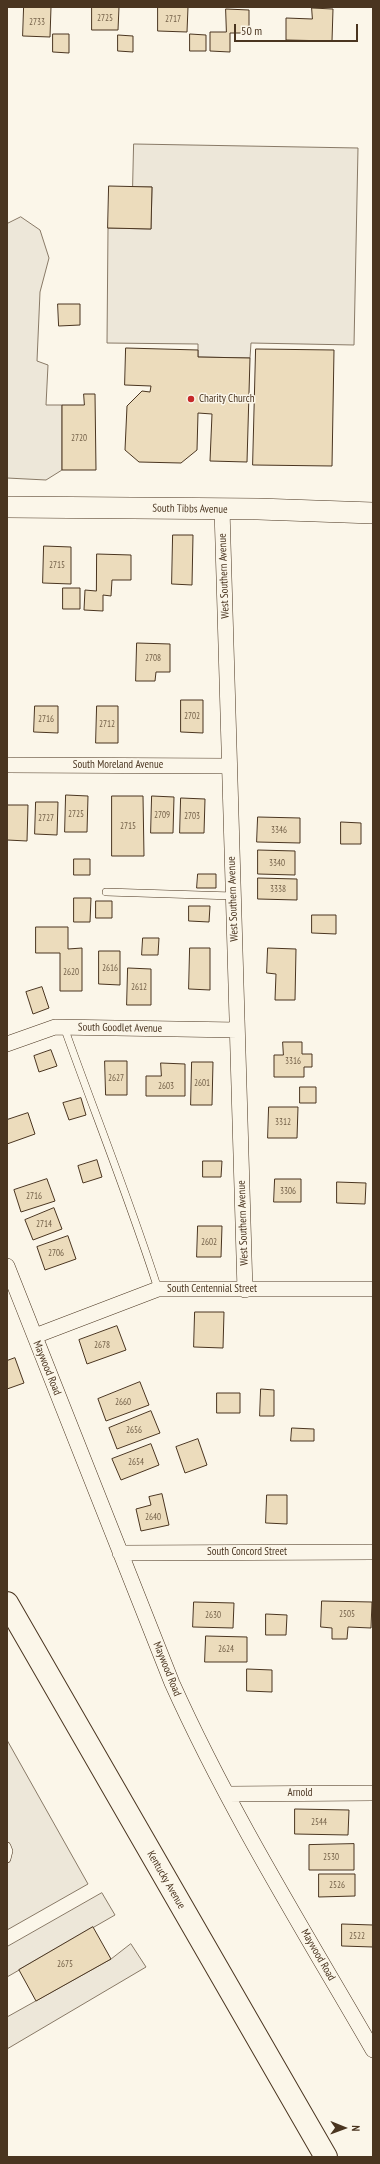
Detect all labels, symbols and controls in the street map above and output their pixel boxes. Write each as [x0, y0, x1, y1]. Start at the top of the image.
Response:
house number: 2725 [97, 13, 113, 23]
house number: 2717 [165, 14, 181, 24]
scale bar [236, 16, 360, 42]
house number: 2733 [29, 17, 45, 27]
text: 50 m [241, 23, 262, 38]
place label: Charity Church [199, 392, 255, 406]
marker: Charity Church [186, 394, 196, 404]
house number: 2720 [71, 433, 87, 443]
street label: South Tibbs Avenue [152, 502, 228, 516]
street label: West Southern Avenue [216, 533, 232, 619]
house number: 2715 [49, 560, 65, 570]
house number: 2708 [145, 653, 161, 663]
house number: 2702 [184, 711, 200, 721]
house number: 2716 [38, 714, 54, 724]
house number: 2712 [99, 719, 115, 729]
street label: South Moreland Avenue [73, 758, 163, 772]
house number: 2725 [68, 809, 84, 819]
house number: 2709 [154, 810, 170, 820]
house number: 2703 [184, 811, 200, 821]
house number: 2727 [38, 813, 54, 823]
house number: 2715 [120, 821, 136, 831]
house number: 3346 [271, 825, 287, 835]
street label: West Southern Avenue [225, 856, 241, 942]
house number: 3340 [269, 858, 285, 868]
house number: 3338 [270, 884, 286, 894]
house number: 2616 [102, 963, 118, 973]
house number: 2620 [63, 967, 79, 977]
house number: 2612 [131, 982, 147, 992]
street label: South Goodlet Avenue [78, 1021, 162, 1035]
house number: 3316 [285, 1056, 301, 1066]
house number: 2627 [108, 1073, 124, 1083]
house number: 2601 [194, 1078, 210, 1088]
house number: 2603 [158, 1081, 174, 1091]
house number: 3312 [275, 1117, 291, 1127]
street label: West Southern Avenue [235, 1180, 251, 1266]
house number: 3306 [280, 1186, 296, 1196]
house number: 2716 [26, 1191, 42, 1201]
house number: 2714 [36, 1219, 52, 1229]
house number: 2602 [201, 1237, 217, 1247]
house number: 2706 [48, 1248, 64, 1258]
street label: South Centennial Street [167, 1282, 257, 1296]
street label: Maywood Road [30, 1339, 64, 1397]
house number: 2678 [94, 1340, 110, 1350]
house number: 2660 [115, 1397, 131, 1407]
house number: 2656 [126, 1425, 142, 1435]
house number: 2654 [128, 1457, 144, 1467]
house number: 2640 [145, 1512, 161, 1522]
street label: South Concord Street [207, 1545, 287, 1559]
house number: 2505 [339, 1609, 355, 1619]
house number: 2630 [205, 1610, 221, 1620]
street label: Maywood Road [150, 1640, 184, 1698]
house number: 2624 [218, 1644, 234, 1654]
street label: Arnold [287, 1786, 313, 1800]
house number: 2544 [311, 1817, 327, 1827]
street label: Kentucky Avenue [144, 1849, 188, 1911]
house number: 2530 [323, 1852, 339, 1862]
house number: 2526 [329, 1880, 345, 1890]
street label: Maywood Road [298, 1927, 338, 1983]
house number: 2522 [349, 1931, 365, 1941]
house number: 2675 [57, 1959, 73, 1969]
north arrow [324, 2108, 364, 2148]
text: N [349, 2125, 363, 2131]

